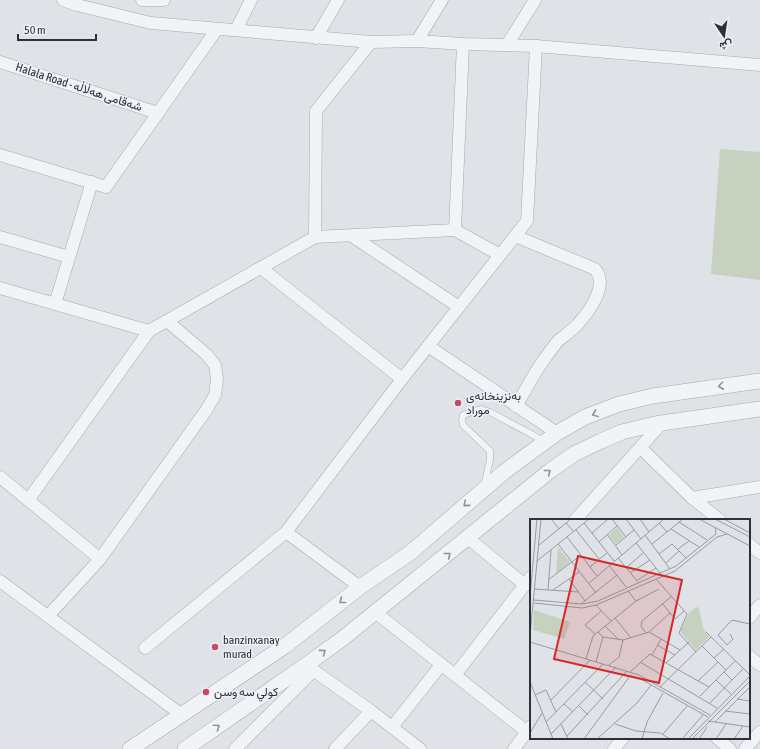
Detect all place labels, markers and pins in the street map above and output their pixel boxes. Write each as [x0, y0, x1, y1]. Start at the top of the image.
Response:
place label: بەنزینخانەی موراد [466, 389, 521, 418]
marker: بەنزینخانەی موراد [453, 398, 463, 408]
place label: banzinxanay murad [223, 633, 280, 661]
marker: banzinxanay murad [210, 642, 220, 652]
place label: كولي سه وسن [214, 685, 278, 702]
marker: كولي سه وسن [201, 687, 211, 697]

